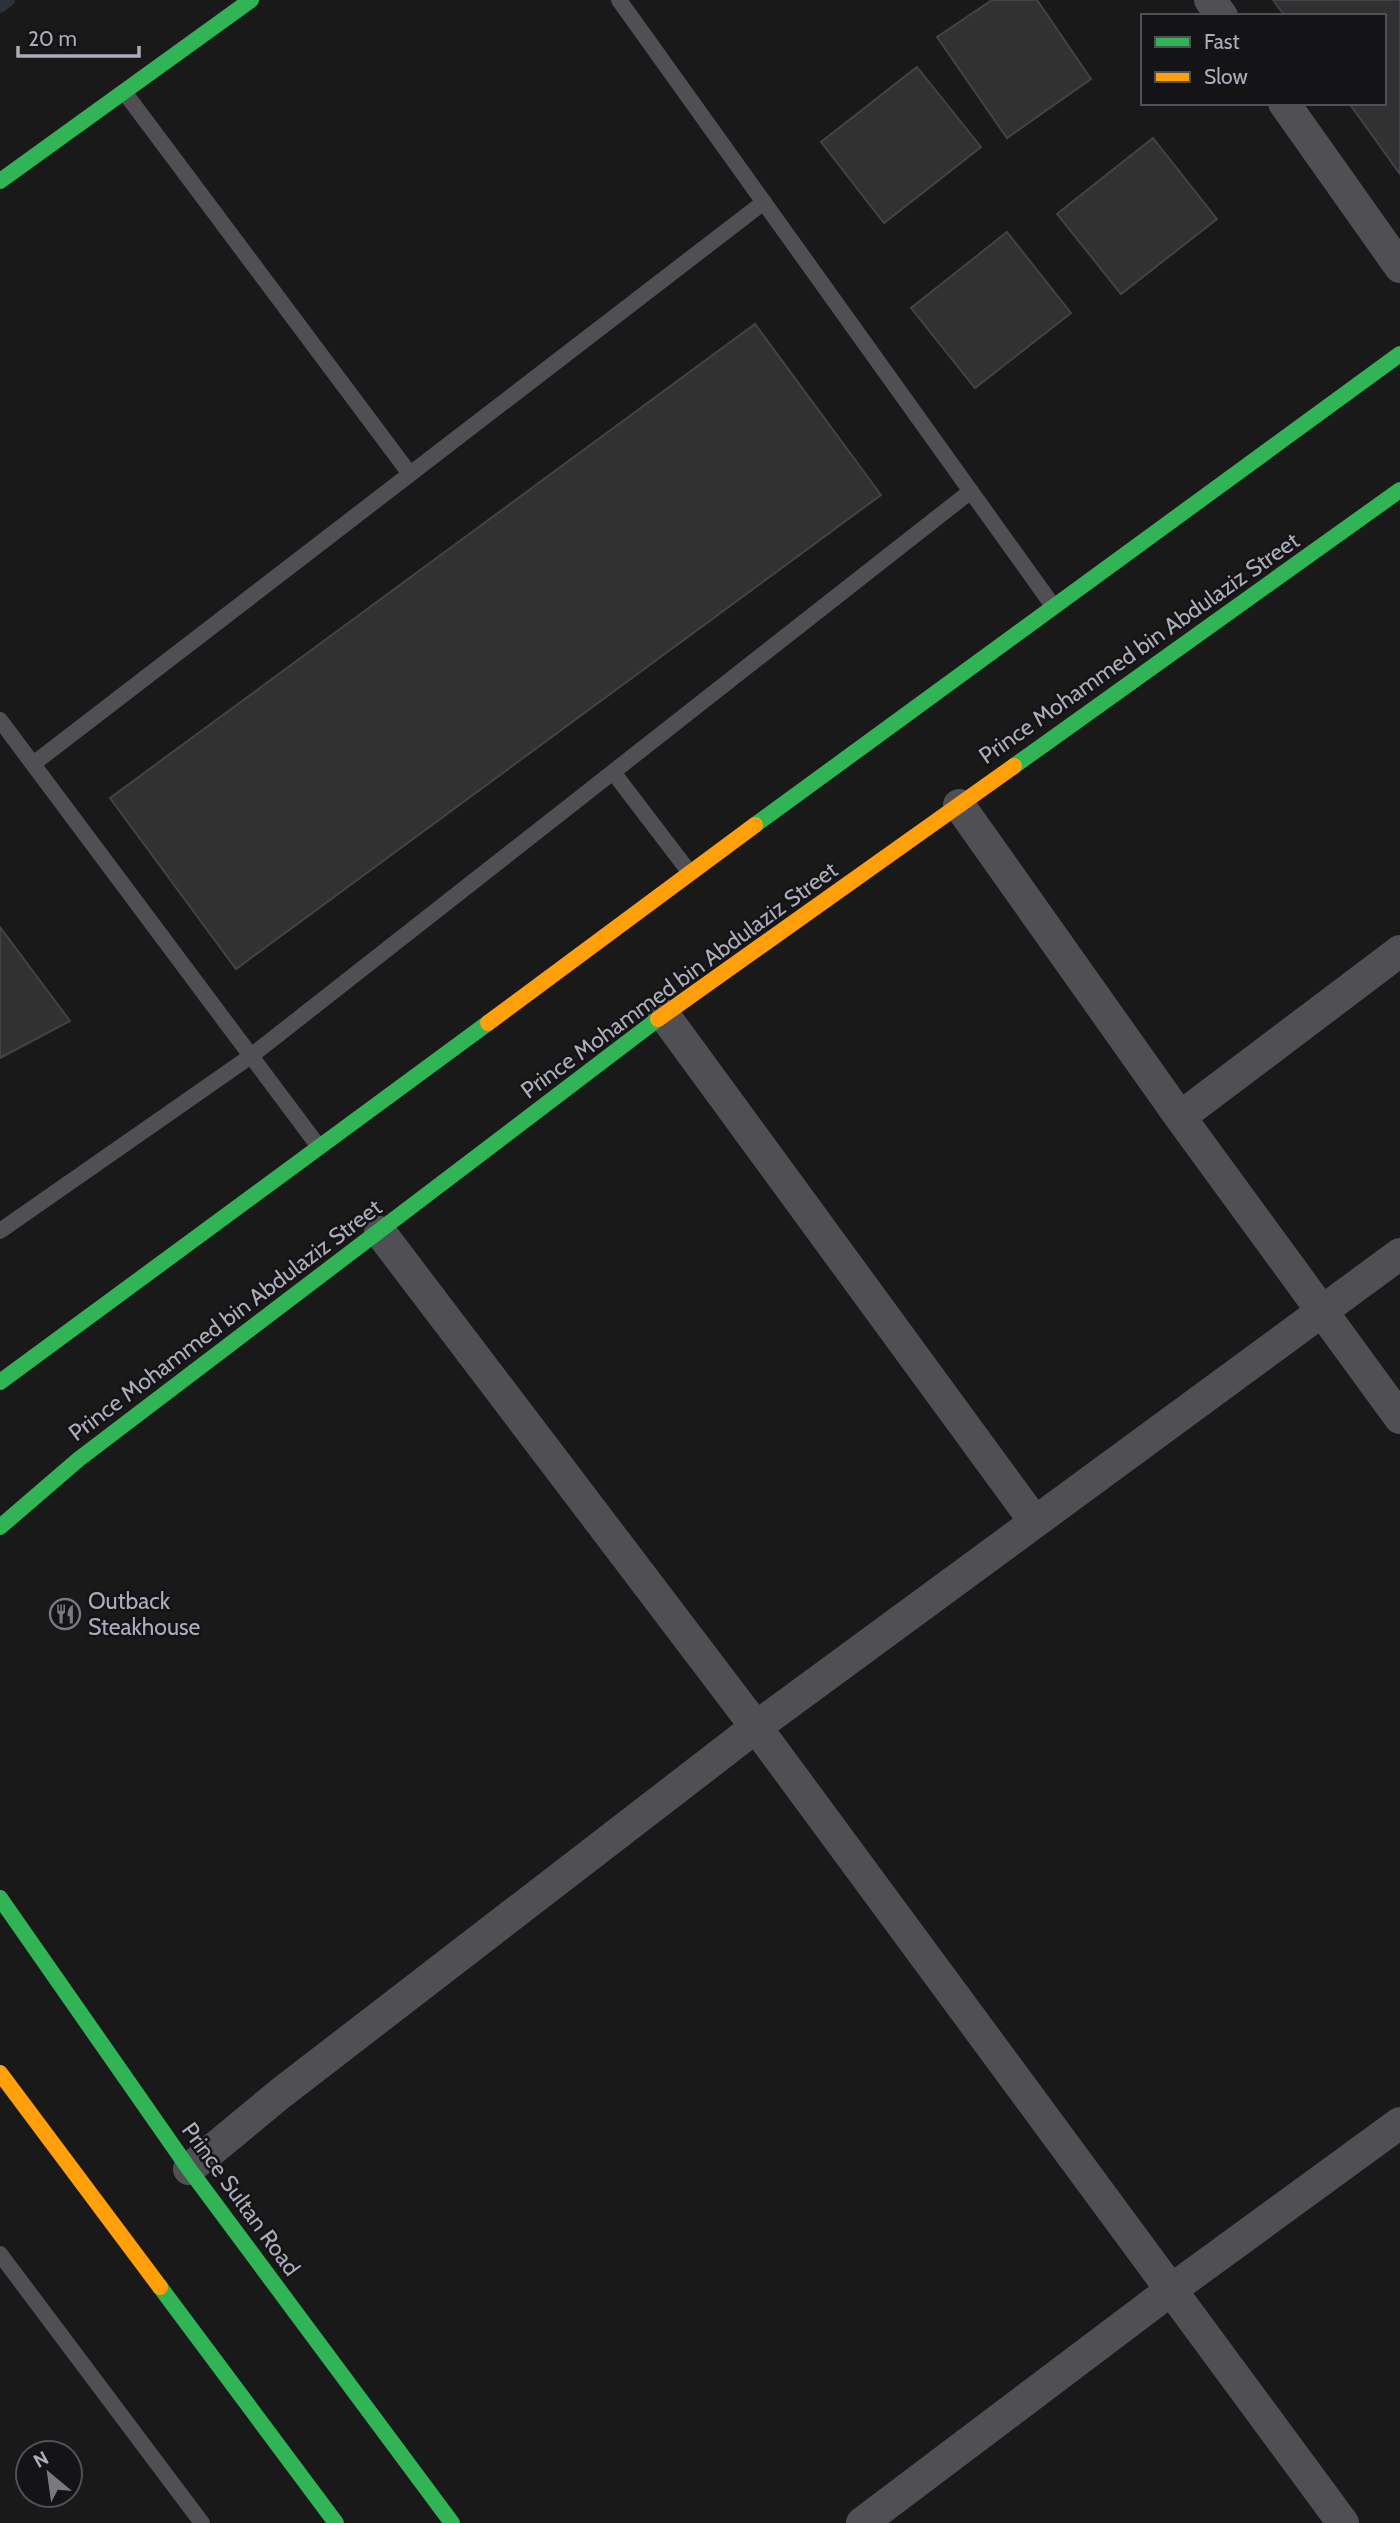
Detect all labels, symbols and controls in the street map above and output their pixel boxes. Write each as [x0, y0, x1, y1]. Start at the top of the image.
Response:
scale bar [18, 14, 138, 58]
legend [1141, 14, 1386, 105]
text: 20 m [28, 26, 77, 51]
text: Fast [1204, 29, 1240, 54]
text: Slow [1204, 64, 1248, 89]
street label: Prince Mohammed bin Abdulaziz Street [973, 526, 1305, 770]
street label: Prince Mohammed bin Abdulaziz Street [515, 856, 843, 1104]
street label: Prince Mohammed bin Abdulaziz Street [63, 1193, 387, 1447]
place label: Outback Steakhouse [88, 1587, 201, 1641]
restaurant icon: Outback Steakhouse [48, 1597, 82, 1631]
street label: Prince Sultan Road [176, 2117, 306, 2281]
north arrow [14, 2439, 84, 2509]
text: N [30, 2446, 52, 2473]

